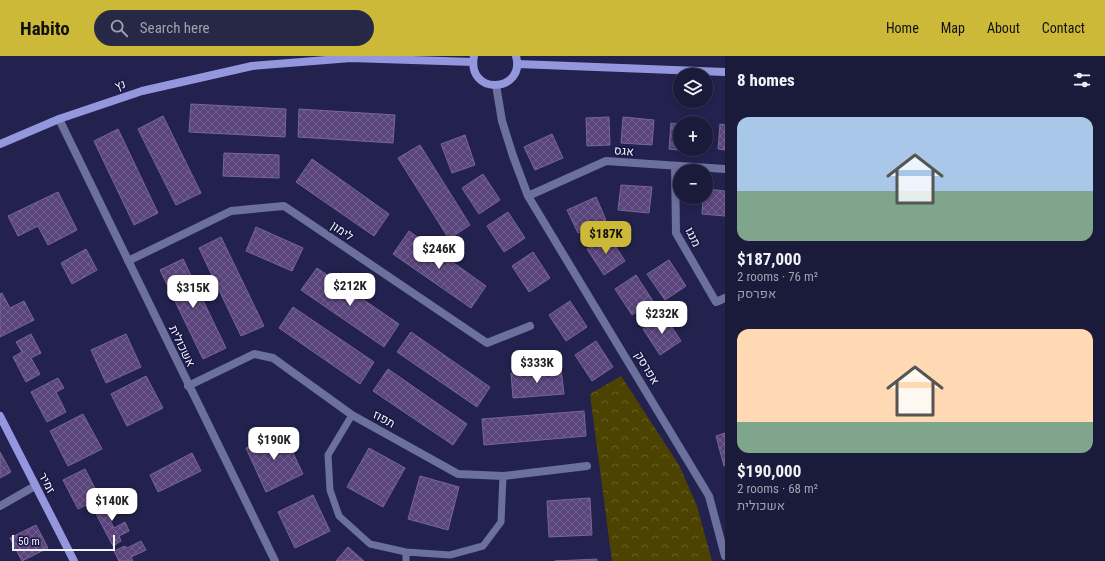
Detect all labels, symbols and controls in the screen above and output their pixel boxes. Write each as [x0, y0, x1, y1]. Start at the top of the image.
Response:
search box [94, 10, 374, 46]
text: Habito [20, 17, 70, 40]
icon: search [108, 17, 130, 39]
text: Search here [140, 19, 210, 37]
text: Home [886, 20, 919, 36]
text: Map [941, 20, 965, 36]
text: About [987, 20, 1020, 36]
text: Contact [1042, 20, 1085, 36]
map controls [673, 68, 713, 204]
button: layers [673, 68, 713, 108]
icon: filters [1071, 69, 1093, 91]
text: 8 homes [737, 70, 795, 90]
street label: נץ [113, 77, 127, 93]
button: + [673, 116, 713, 156]
street label: אגס [614, 143, 635, 159]
icon: home [879, 143, 951, 215]
button: − [673, 164, 713, 204]
street label: לימון [328, 218, 356, 244]
pin: $187K [578, 221, 634, 255]
street label: מנגו [682, 225, 704, 249]
text: $187K [589, 226, 623, 241]
pin: $246K [411, 236, 467, 270]
text: $246K [422, 241, 456, 256]
text: $187,000 [737, 249, 801, 269]
text: 2 rooms · 76 m² [737, 269, 818, 284]
pin: $212K [322, 273, 378, 307]
pin: $315K [165, 275, 221, 309]
text: $212K [333, 278, 367, 293]
text: $315K [176, 280, 210, 295]
text: אפרסק [737, 286, 776, 301]
pin: $232K [634, 301, 690, 335]
text: $232K [645, 306, 679, 321]
street label: אשכולית [166, 323, 198, 369]
street label: אפרסק [632, 349, 662, 387]
pin: $333K [509, 350, 565, 384]
text: $333K [520, 355, 554, 370]
icon: home [879, 355, 951, 427]
street label: תפוז [371, 407, 397, 431]
pin: $190K [246, 427, 302, 461]
text: $190K [257, 432, 291, 447]
text: $190,000 [737, 461, 801, 481]
street label: זמיר [36, 470, 58, 496]
text: 2 rooms · 68 m² [737, 481, 818, 496]
pin: $140K [84, 488, 140, 522]
text: $140K [95, 493, 129, 508]
text: אשכולית [737, 498, 785, 513]
scale bar [12, 533, 115, 552]
text: 50 m [18, 535, 40, 548]

